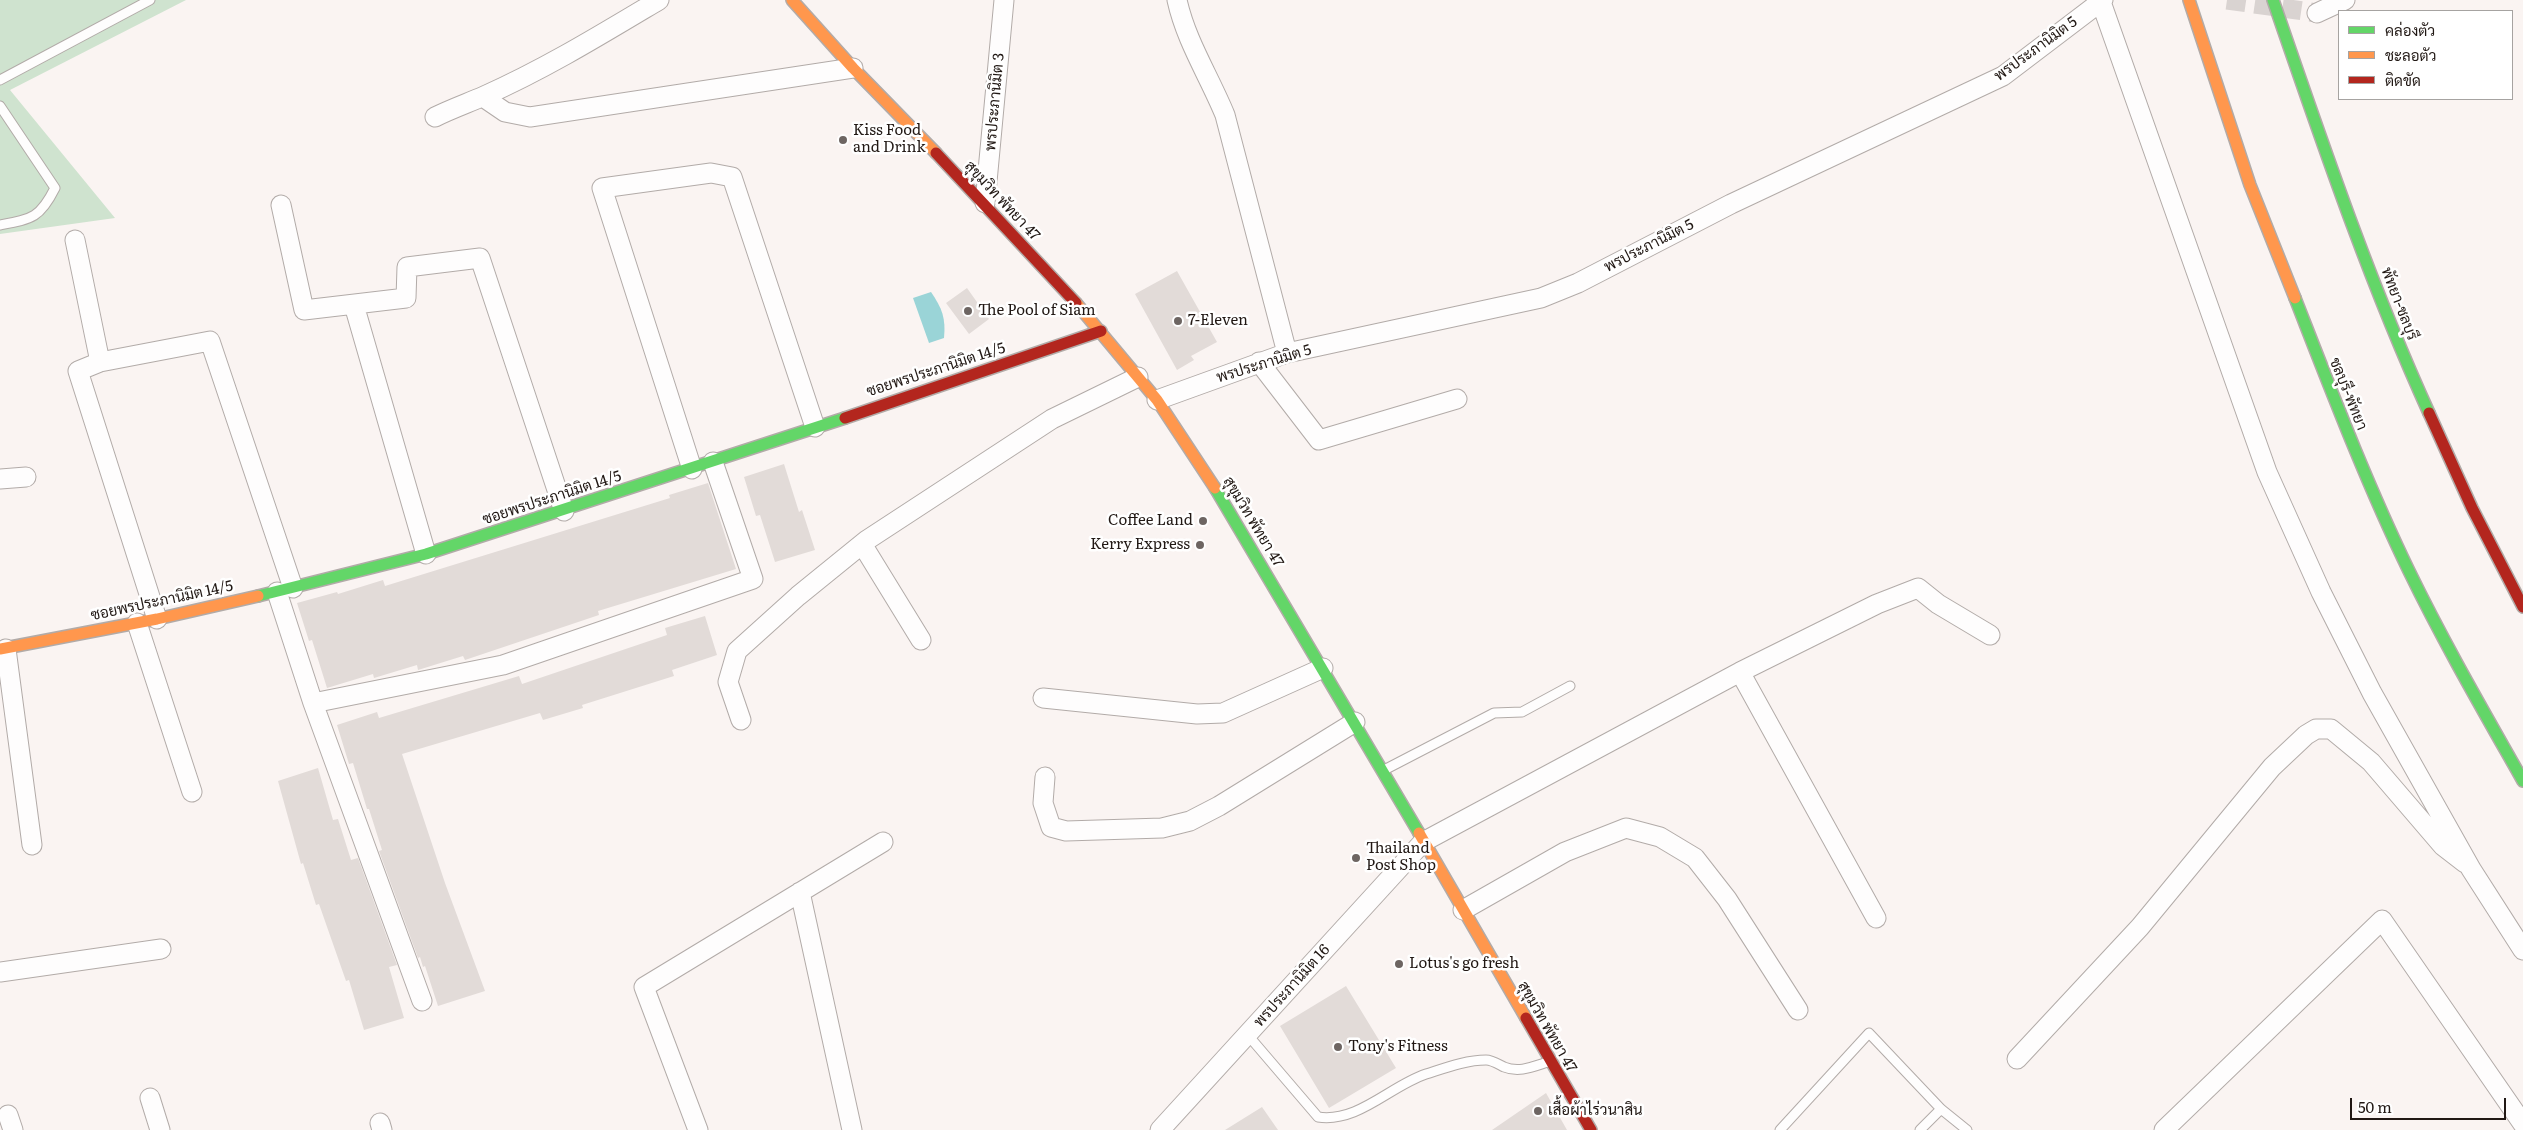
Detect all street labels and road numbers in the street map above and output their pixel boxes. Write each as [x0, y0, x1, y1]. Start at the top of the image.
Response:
street label: พรประภานิมิต 5 [1991, 13, 2081, 85]
street label: พรประภานิมิต 3 [982, 52, 1008, 152]
street label: สุขุมวิท พัทยา 47 [961, 157, 1043, 245]
street label: พรประภานิมิต 5 [1601, 216, 1697, 276]
street label: พัทยา-ชลบุรี [2377, 265, 2421, 343]
street label: ซอยพรประภานิมิต 14/5 [864, 339, 1008, 401]
street label: พรประภานิมิต 5 [1214, 341, 1314, 387]
street label: ชลบุรี-พัทยา [2325, 355, 2371, 433]
street label: ซอยพรประภานิมิต 14/5 [480, 467, 624, 529]
street label: สุขุมวิท พัทยา 47 [1219, 474, 1287, 570]
street label: ซอยพรประภานิมิต 14/5 [89, 577, 235, 625]
street label: พรประภานิมิต 16 [1250, 941, 1334, 1031]
street label: สุขุมวิท พัทยา 47 [1514, 978, 1580, 1076]

